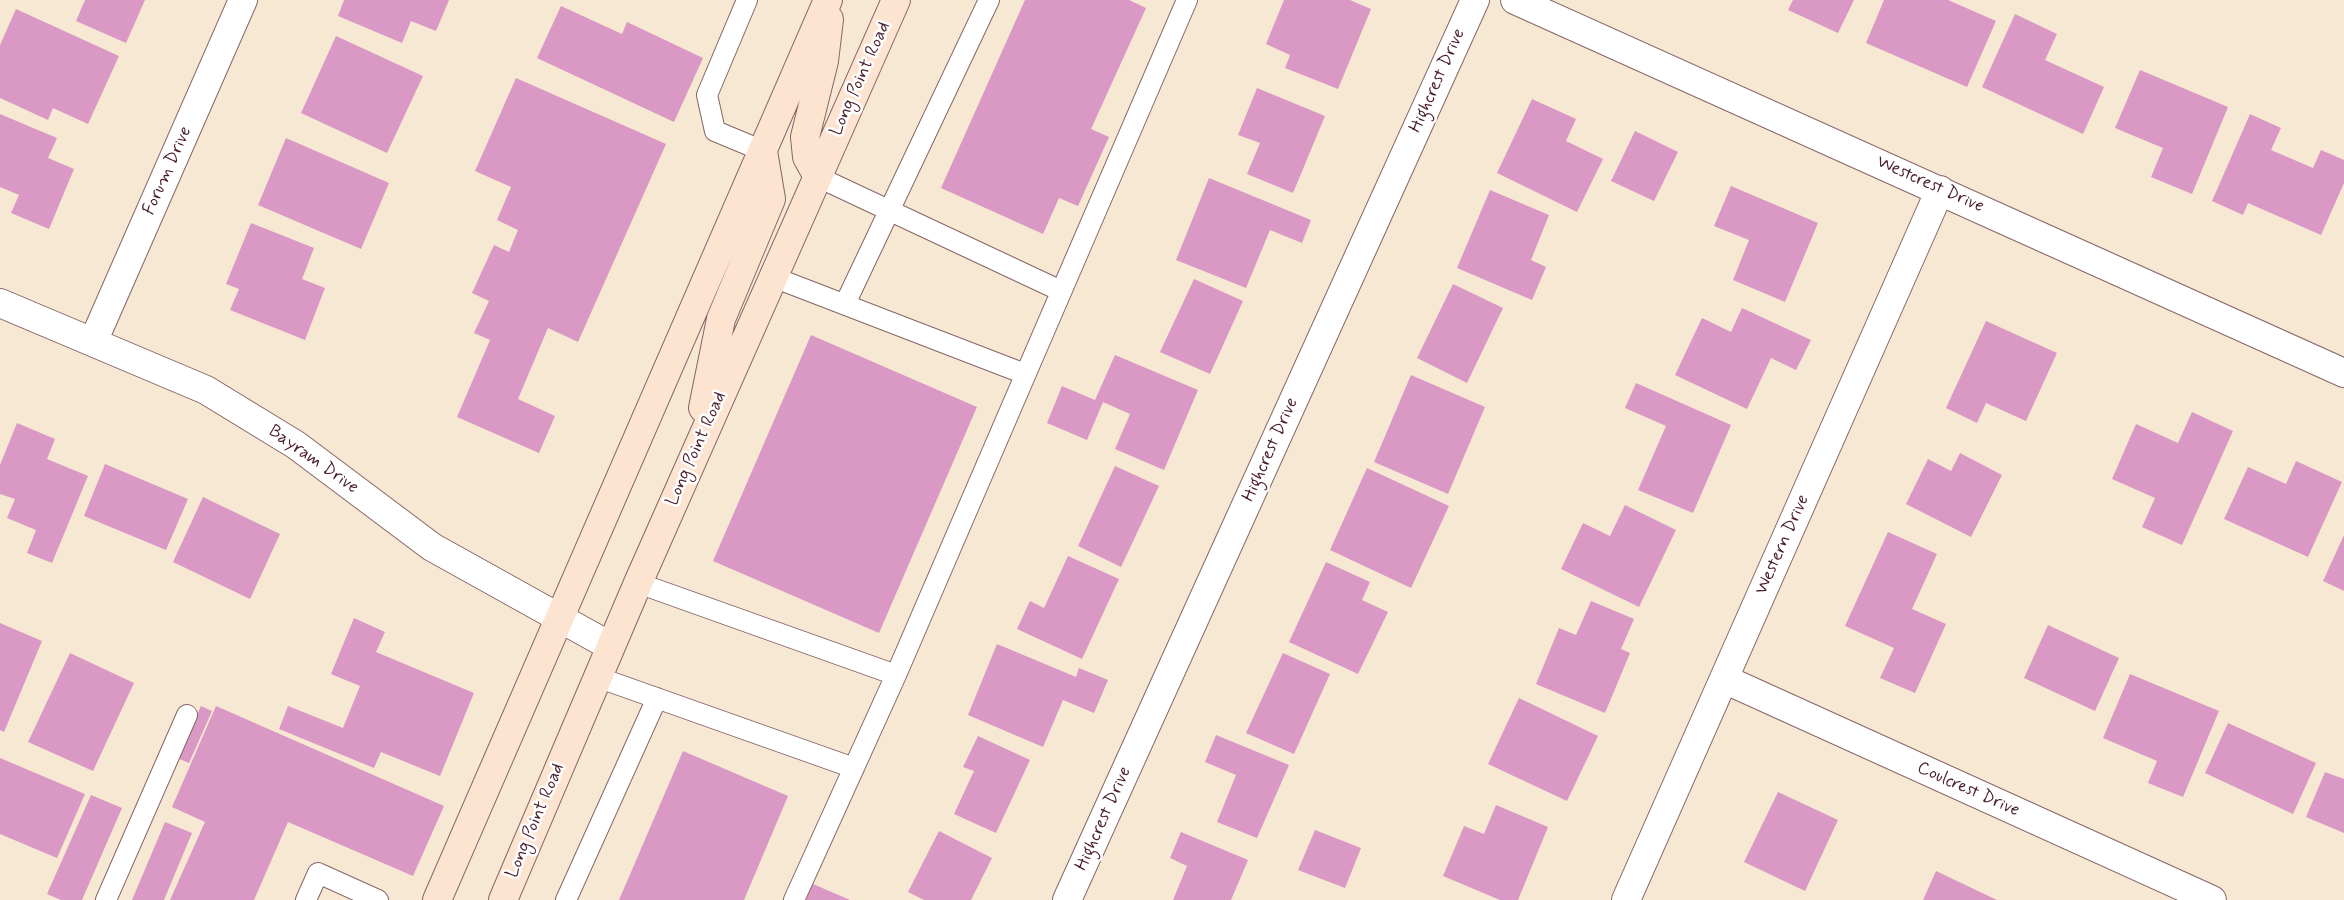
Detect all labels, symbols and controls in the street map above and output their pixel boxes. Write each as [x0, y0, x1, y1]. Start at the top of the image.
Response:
street label: Long Point Road [826, 19, 896, 139]
street label: Highcrest Drive [1405, 26, 1471, 136]
street label: Forum Drive [139, 123, 197, 219]
street label: Westcrest Drive [1873, 152, 1987, 218]
street label: Long Point Road [662, 389, 732, 509]
street label: Highcrest Drive [1238, 395, 1304, 505]
street label: Bayram Drive [264, 421, 362, 499]
street label: Western Drive [1751, 492, 1815, 598]
street label: Coulcrest Drive [1913, 758, 2023, 822]
street label: Long Point Road [502, 760, 570, 882]
street label: Highcrest Drive [1071, 764, 1137, 874]

